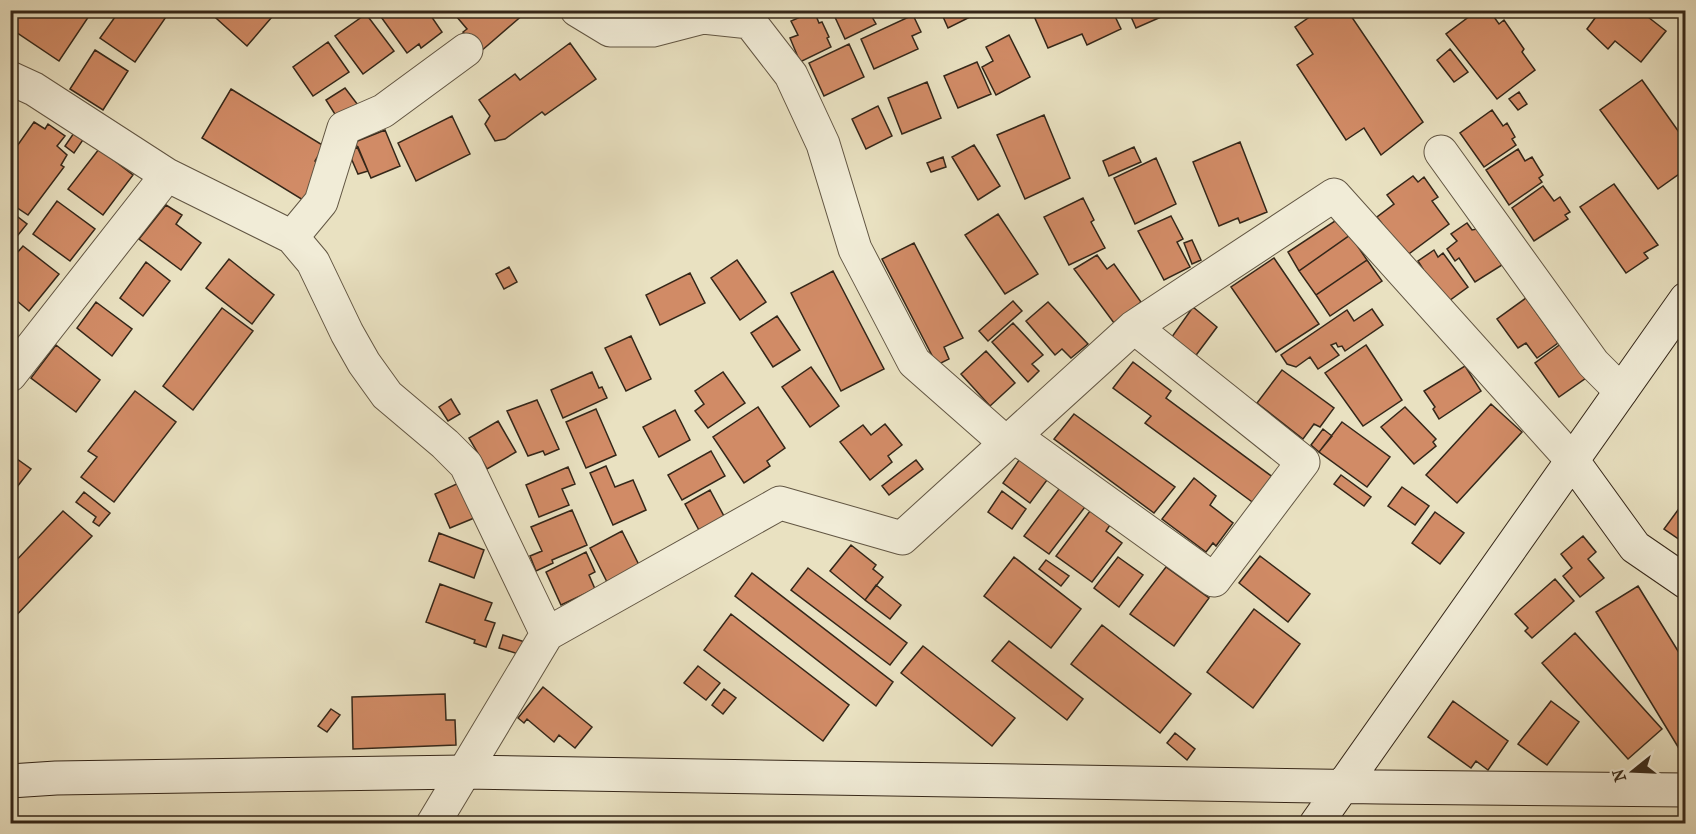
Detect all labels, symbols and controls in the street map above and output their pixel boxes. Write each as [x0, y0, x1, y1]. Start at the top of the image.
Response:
north arrow [1603, 741, 1663, 801]
text: N [1608, 766, 1630, 784]

